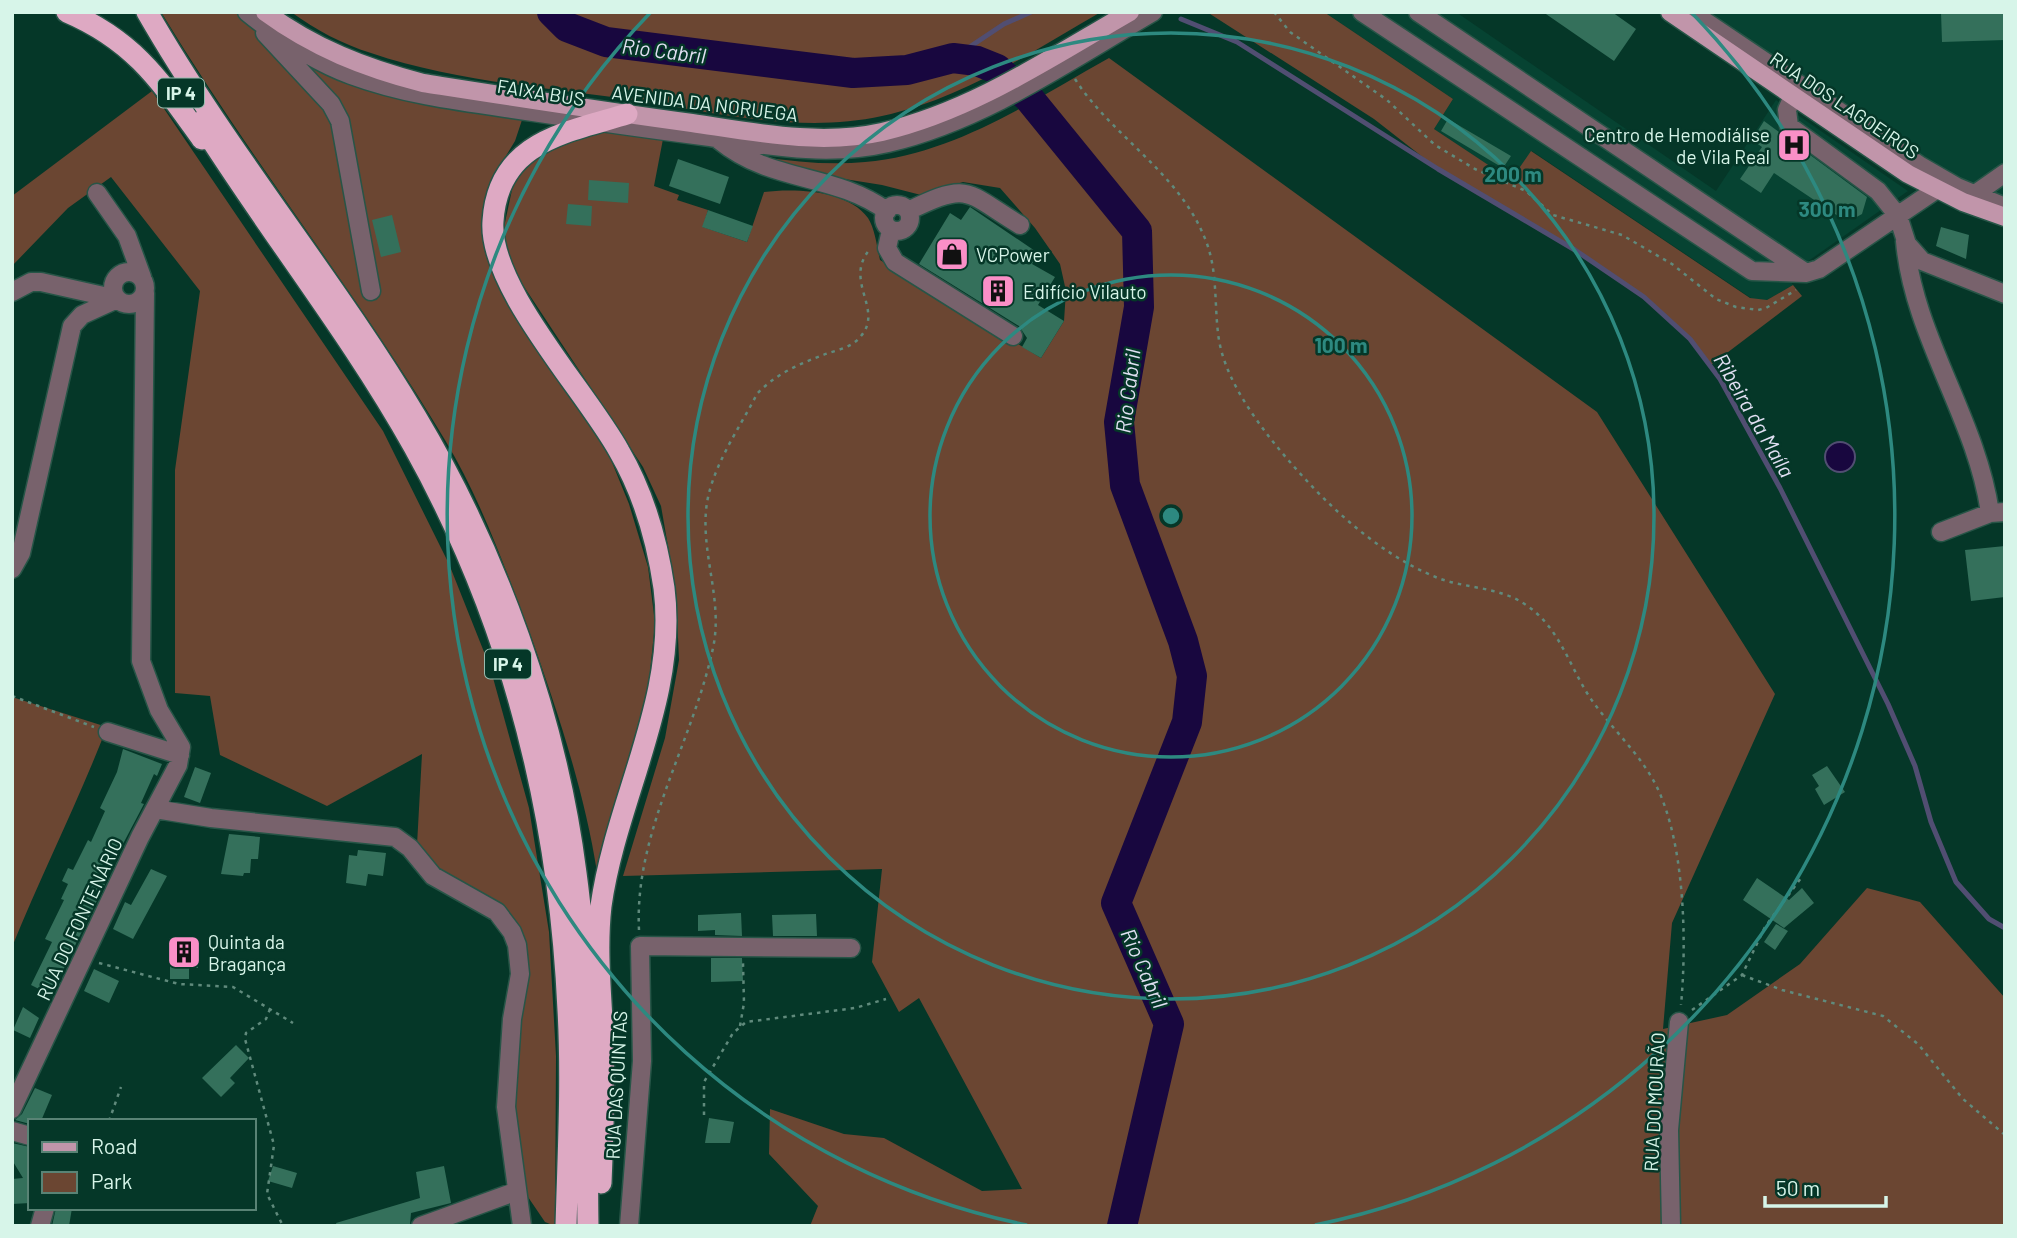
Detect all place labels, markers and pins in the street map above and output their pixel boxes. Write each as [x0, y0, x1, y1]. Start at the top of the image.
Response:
place label: Centro de Hemodiálise de Vila Real [1584, 123, 1770, 168]
hospital icon: Centro de Hemodiálise de Vila Real [1775, 126, 1813, 164]
shop icon: VCPower [933, 235, 971, 273]
place label: VCPower [976, 243, 1050, 266]
building icon: Edifício Vilauto [979, 272, 1017, 310]
place label: Edifício Vilauto [1023, 280, 1147, 303]
centre of rings [1159, 504, 1183, 528]
place label: Quinta da Bragança [208, 930, 286, 975]
building icon: Quinta da Bragança [165, 933, 203, 971]

